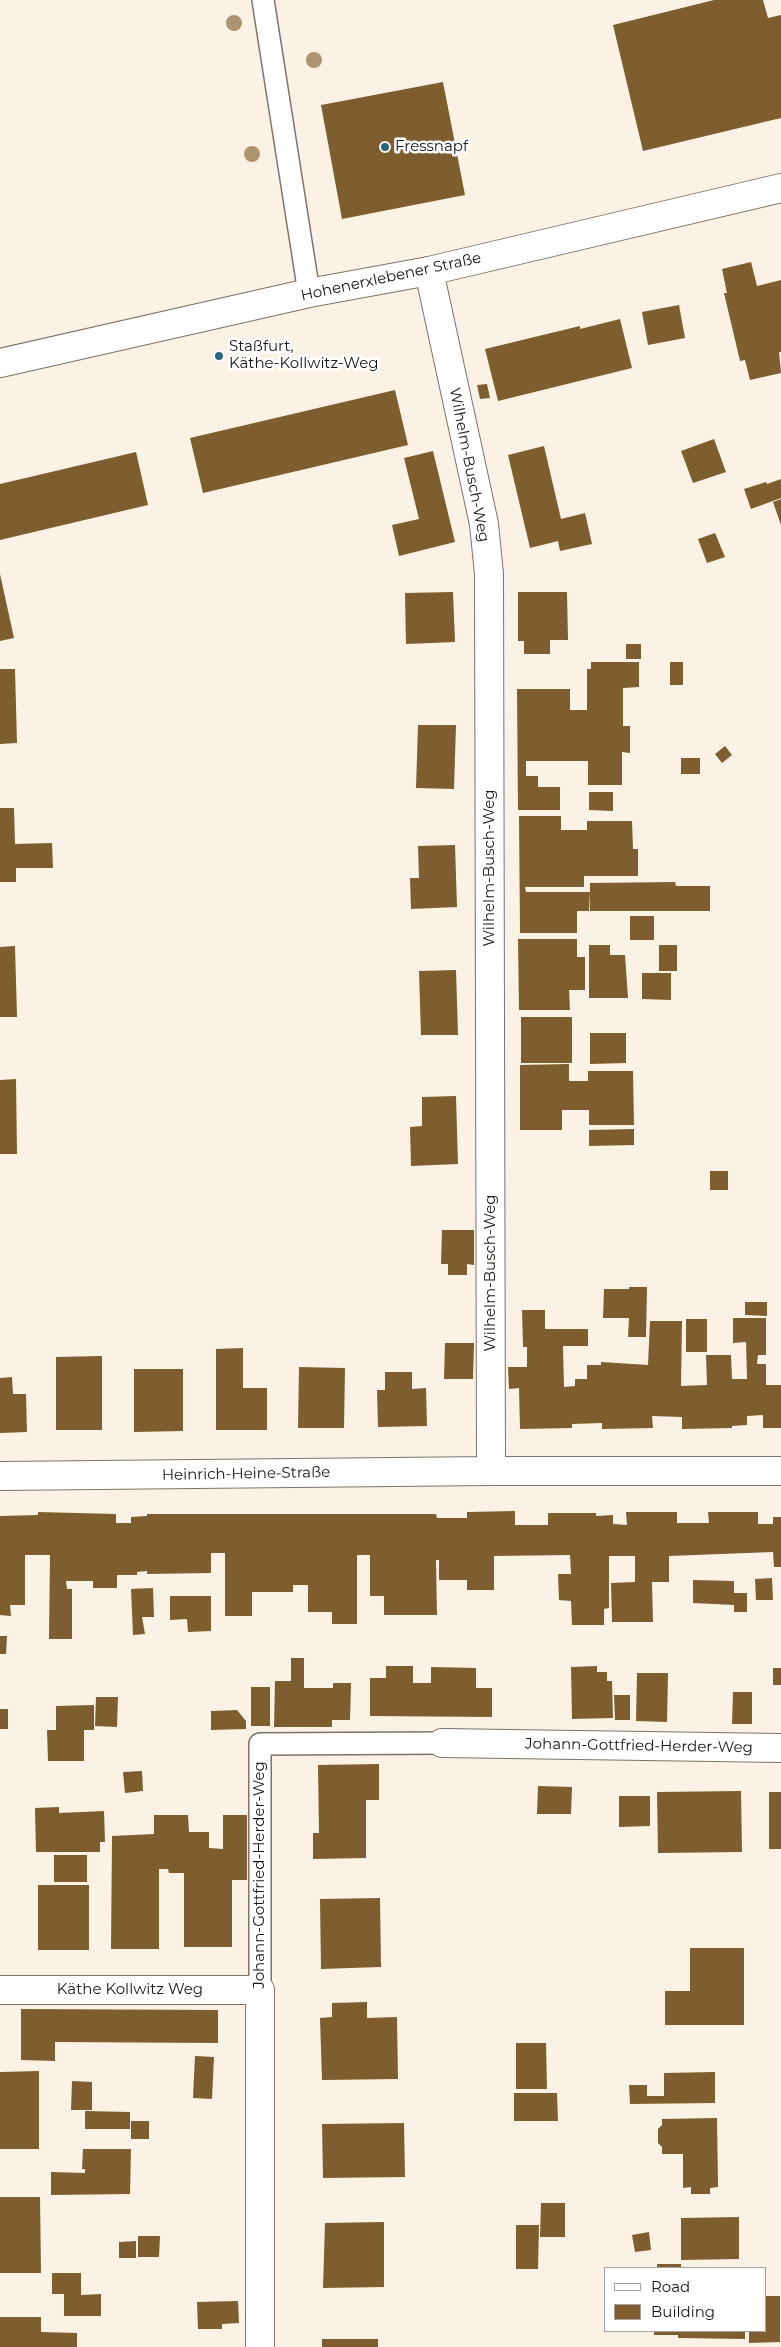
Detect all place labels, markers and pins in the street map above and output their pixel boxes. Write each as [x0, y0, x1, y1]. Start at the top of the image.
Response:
place label: Fressnapf [395, 138, 468, 156]
marker: Fressnapf [379, 141, 391, 153]
place label: Staßfurt, Käthe-Kollwitz-Weg [229, 338, 378, 373]
marker: Staßfurt, Käthe-Kollwitz-Weg [213, 350, 225, 362]

